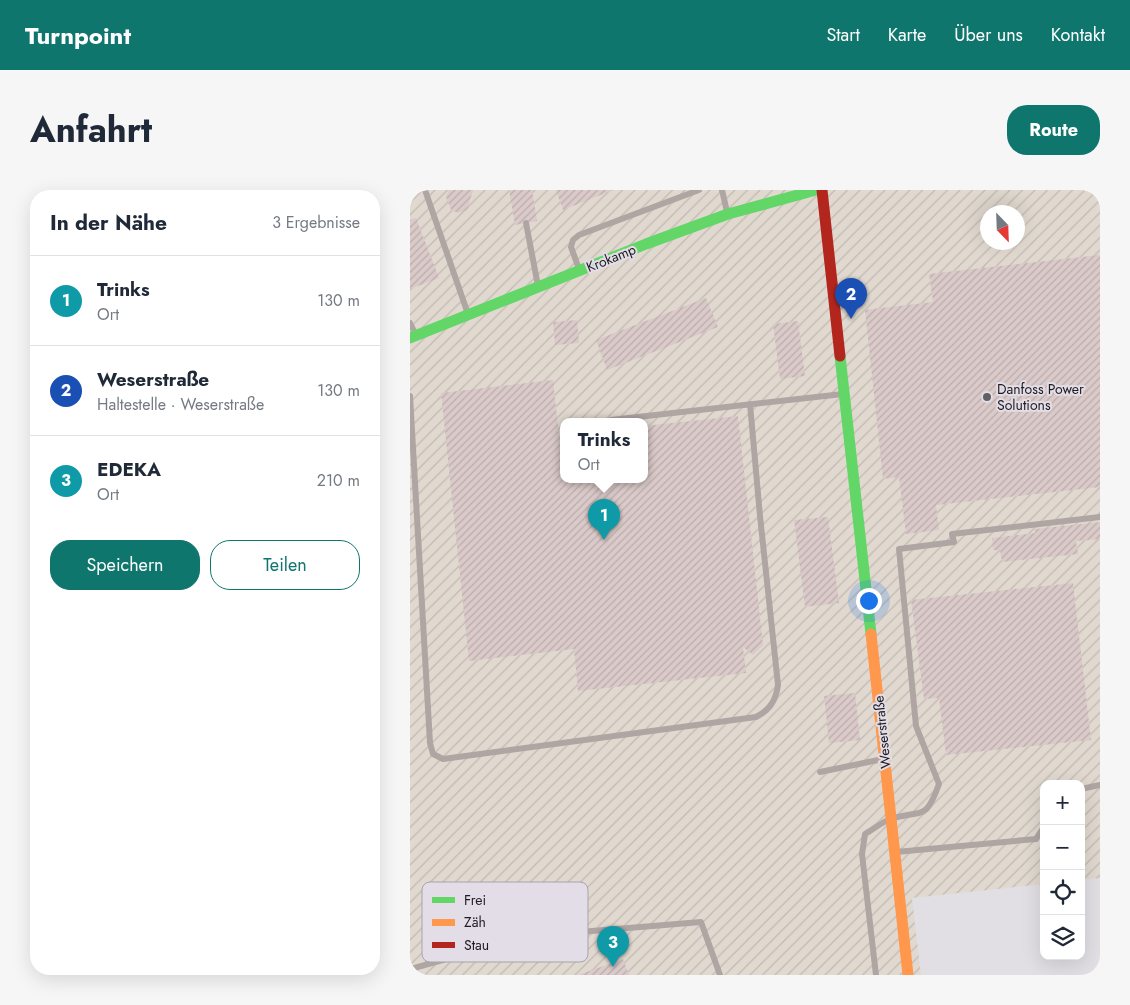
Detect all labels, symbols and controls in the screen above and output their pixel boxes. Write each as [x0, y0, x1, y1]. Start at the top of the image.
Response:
text: Turnpoint [25, 18, 131, 53]
text: Start [826, 22, 860, 48]
text: Karte [888, 22, 926, 48]
text: Über uns [954, 22, 1023, 48]
text: Kontakt [1051, 22, 1105, 48]
text: Anfahrt [30, 105, 152, 155]
button: Route [1007, 105, 1100, 155]
north arrow [980, 205, 1025, 250]
text: In der Nähe [50, 208, 167, 238]
text: 3 Ergebnisse [272, 211, 360, 234]
street label: Krokamp [583, 239, 639, 277]
text: Trinks [97, 276, 150, 303]
pin: 2 [835, 278, 867, 319]
text: 1 [62, 289, 70, 312]
text: 130 m [317, 289, 360, 312]
text: Ort [97, 303, 119, 326]
text: Weserstraße [97, 366, 209, 393]
text: 2 [61, 379, 71, 402]
text: 130 m [317, 379, 360, 402]
place label: Danfoss Power Solutions [997, 379, 1084, 415]
marker: Danfoss Power Solutions [981, 391, 993, 403]
text: Haltestelle · Weserstraße [97, 393, 264, 416]
popup [560, 418, 648, 483]
text: Trinks [578, 426, 630, 453]
text: Ort [578, 453, 600, 476]
text: EDEKA [97, 456, 161, 483]
text: 3 [61, 469, 71, 492]
text: 210 m [317, 469, 360, 492]
text: Ort [97, 483, 119, 506]
pin: 1 [588, 499, 620, 540]
button: Speichern [50, 540, 200, 590]
button: Teilen [210, 540, 360, 590]
your location [856, 588, 882, 614]
street label: Weserstraße [868, 695, 896, 769]
map controls [1040, 780, 1085, 960]
button: + [1040, 780, 1085, 825]
button: − [1040, 825, 1085, 870]
button: locate [1040, 870, 1085, 915]
legend [422, 882, 588, 962]
text: Frei [464, 890, 486, 910]
text: Zäh [464, 912, 486, 932]
button: layers [1040, 915, 1085, 960]
pin: 3 [597, 926, 629, 967]
text: Stau [464, 935, 489, 955]

